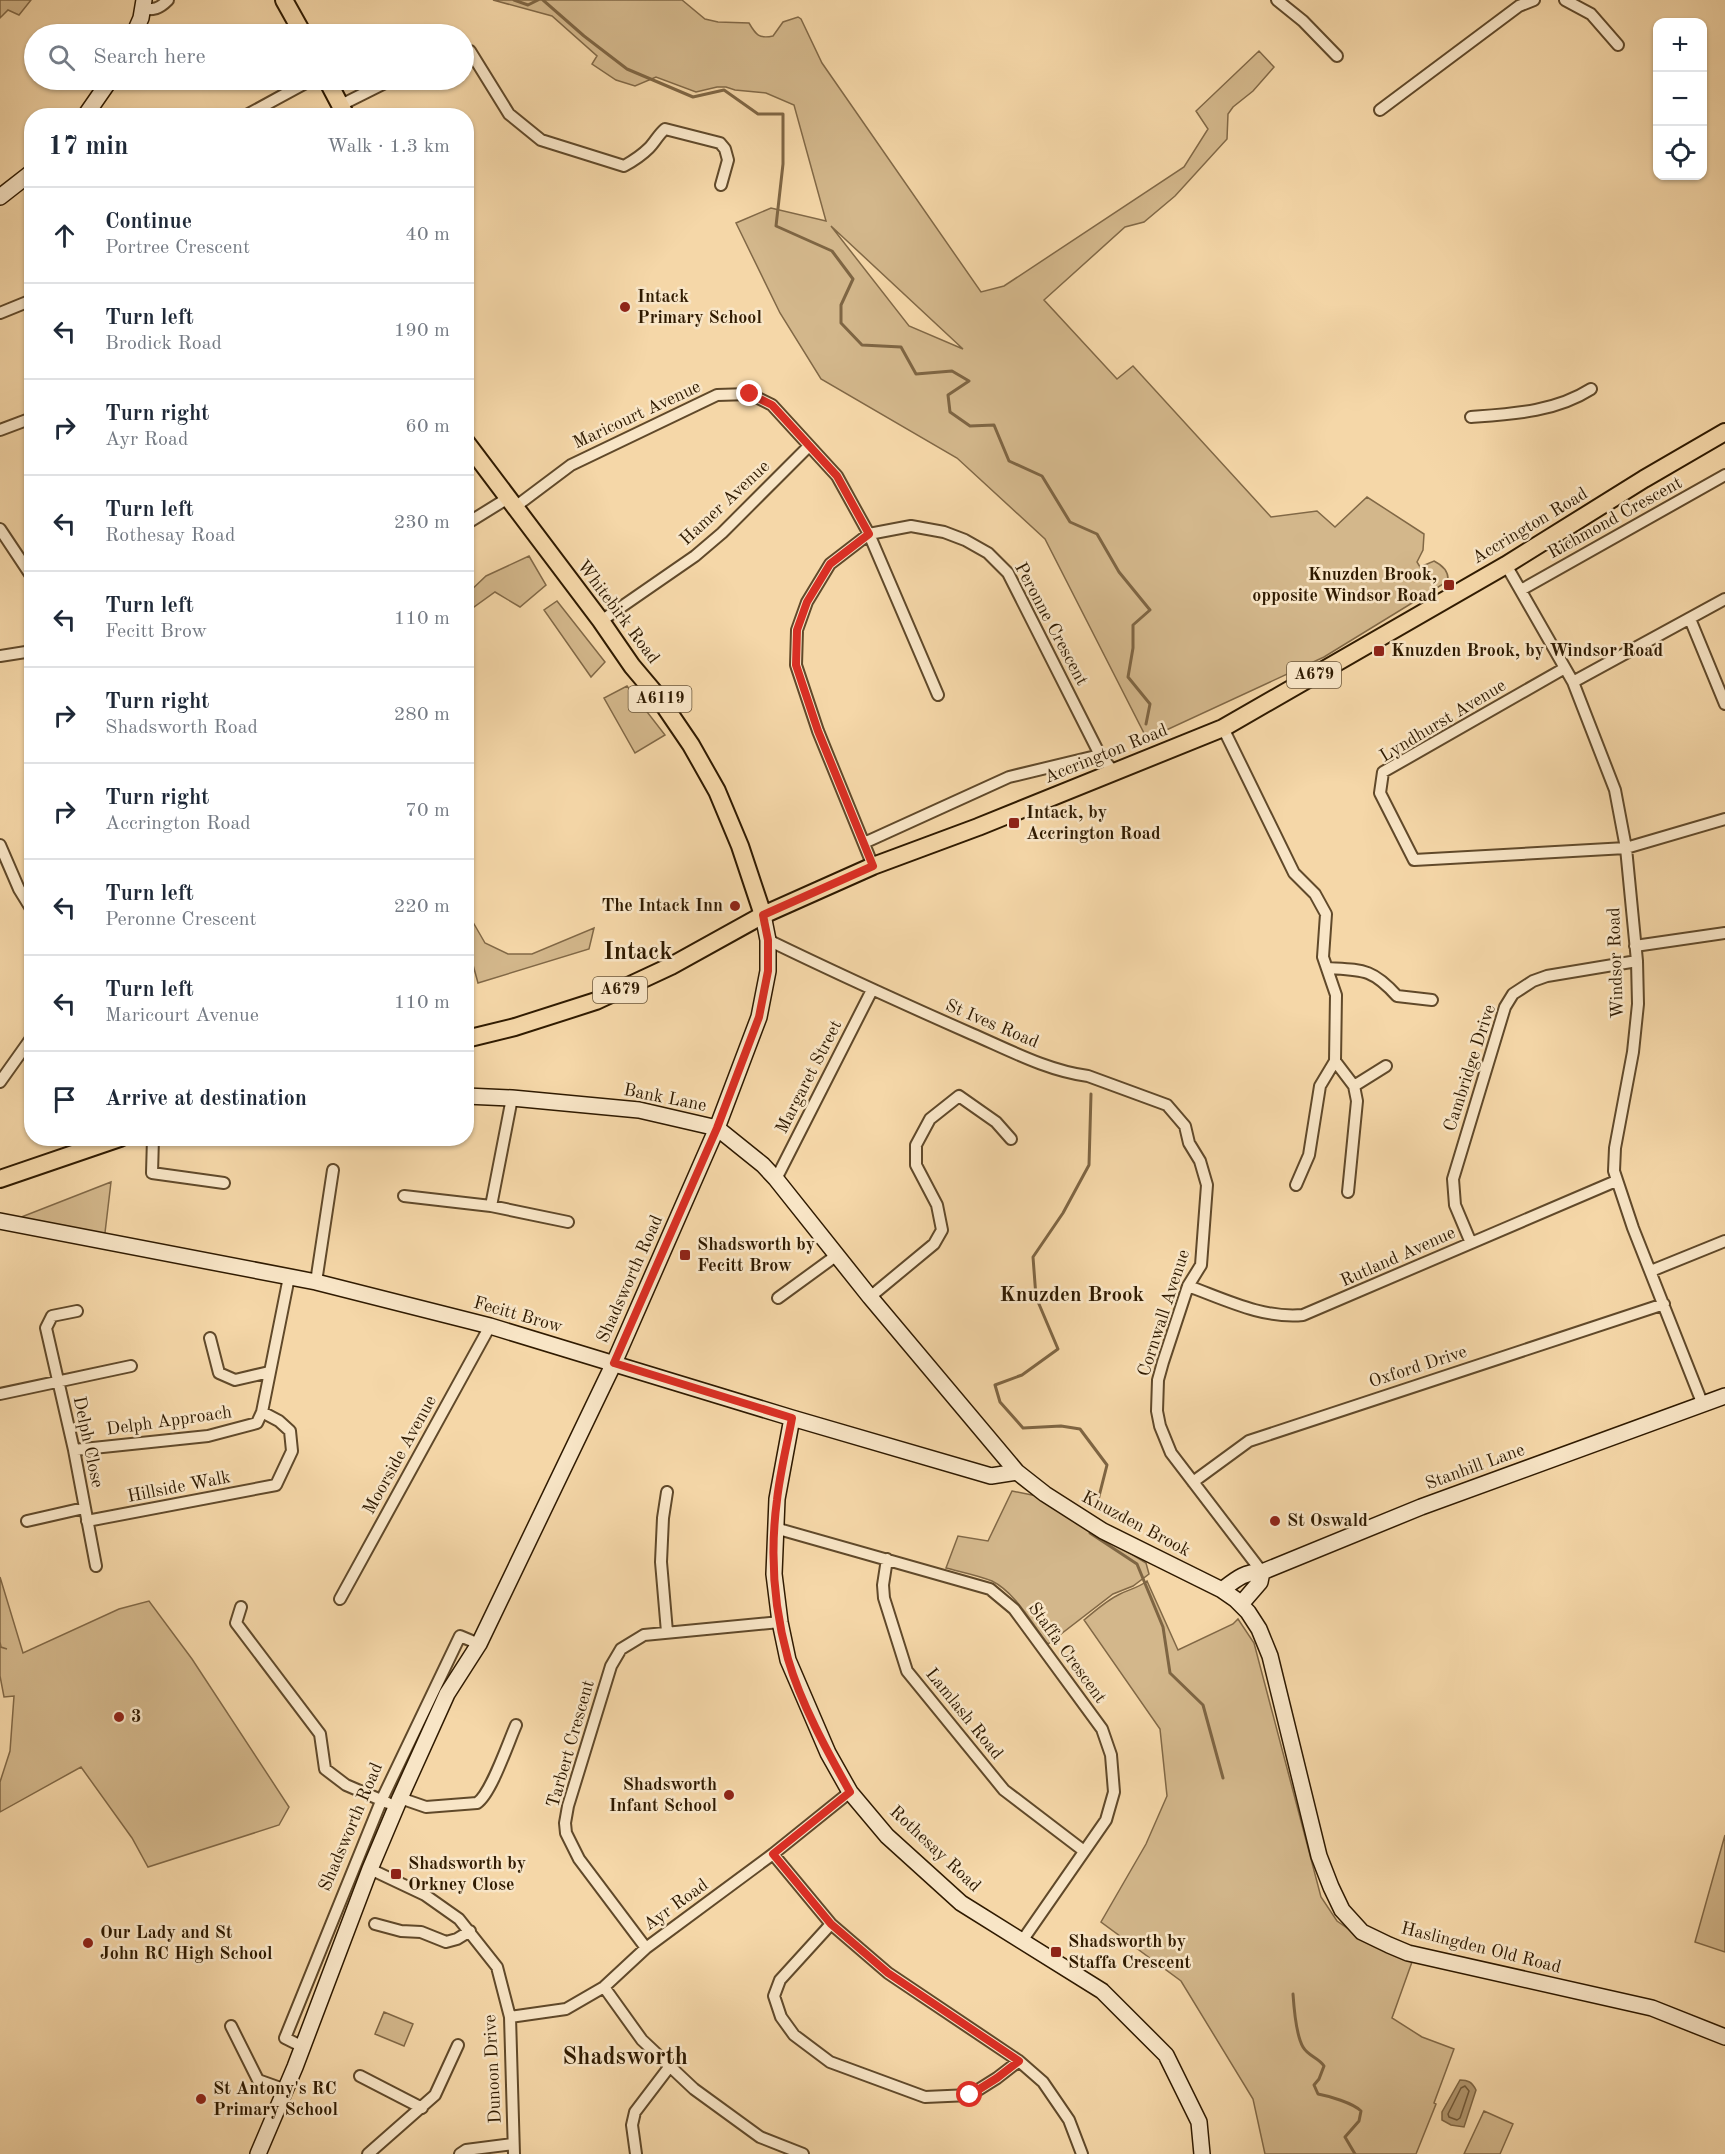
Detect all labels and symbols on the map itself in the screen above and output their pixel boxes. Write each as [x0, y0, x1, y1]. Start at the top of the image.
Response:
place label: Intack Primary School [637, 288, 762, 327]
marker: Intack Primary School [618, 300, 632, 314]
street label: Maricourt Avenue [570, 378, 704, 452]
route end [736, 380, 762, 406]
street label: Hamer Avenue [677, 457, 773, 549]
street label: Richmond Crescent [1545, 474, 1685, 562]
street label: Accrington Road [1469, 484, 1591, 568]
street label: Whitebirk Road [573, 557, 663, 667]
street label: Peronne Crescent [1011, 560, 1091, 688]
place label: Knuzden Brook, opposite Windsor Road [1252, 566, 1437, 605]
marker: Knuzden Brook, opposite Windsor Road [1442, 578, 1456, 592]
place label: Knuzden Brook, by Windsor Road [1391, 642, 1663, 660]
marker: Knuzden Brook, by Windsor Road [1372, 644, 1386, 658]
road number: A679 [1287, 662, 1341, 688]
street label: Lyndhurst Avenue [1377, 676, 1509, 766]
road number: A6119 [628, 686, 692, 712]
street label: Accrington Road [1042, 721, 1170, 787]
place label: Intack, by Accrington Road [1026, 804, 1161, 843]
marker: Intack, by Accrington Road [1007, 816, 1021, 830]
place label: The Intack Inn [601, 897, 723, 915]
marker: The Intack Inn [728, 899, 742, 913]
street label: Windsor Road [1605, 907, 1627, 1019]
district label: Intack [603, 941, 673, 965]
road number: A679 [593, 977, 647, 1003]
street label: St Ives Road [943, 996, 1041, 1052]
street label: Cambridge Drive [1441, 1002, 1499, 1134]
street label: Margaret Street [773, 1017, 845, 1137]
street label: Bank Lane [622, 1081, 708, 1115]
street label: Shadsworth Road [594, 1212, 666, 1346]
street label: Rutland Avenue [1338, 1224, 1458, 1290]
place label: Shadsworth by Fecitt Brow [697, 1236, 815, 1275]
street label: Cornwall Avenue [1135, 1247, 1193, 1379]
marker: Shadsworth by Fecitt Brow [678, 1248, 692, 1262]
district label: Knuzden Brook [1000, 1285, 1145, 1306]
street label: Fecitt Brow [471, 1294, 565, 1336]
street label: Oxford Drive [1367, 1343, 1469, 1391]
street label: Moorside Avenue [360, 1393, 440, 1517]
street label: Delph Close [69, 1395, 107, 1489]
street label: Delph Approach [105, 1403, 233, 1439]
street label: Stanhill Lane [1423, 1441, 1527, 1493]
street label: Hillside Walk [126, 1468, 232, 1506]
street label: Knuzden Brook [1079, 1488, 1193, 1560]
place label: St Oswald [1287, 1512, 1368, 1530]
marker: St Oswald [1268, 1514, 1282, 1528]
street label: Staffa Crescent [1024, 1599, 1110, 1707]
street label: Lamlash Road [922, 1665, 1006, 1763]
street label: Tarbert Crescent [544, 1678, 598, 1810]
place label: 3 [131, 1708, 141, 1726]
marker: 3 [112, 1710, 126, 1724]
street label: Shadsworth Road [316, 1760, 386, 1894]
place label: Shadsworth Infant School [609, 1776, 717, 1815]
marker: Shadsworth Infant School [722, 1788, 736, 1802]
street label: Rothesay Road [886, 1802, 984, 1896]
place label: Shadsworth by Orkney Close [408, 1855, 526, 1894]
marker: Shadsworth by Orkney Close [389, 1867, 403, 1881]
street label: Ayr Road [640, 1876, 712, 1934]
street label: Haslingden Old Road [1399, 1919, 1563, 1977]
place label: Our Lady and St John RC High School [100, 1924, 273, 1963]
place label: Shadsworth by Staffa Crescent [1068, 1933, 1191, 1972]
marker: Our Lady and St John RC High School [81, 1936, 95, 1950]
marker: Shadsworth by Staffa Crescent [1049, 1945, 1063, 1959]
street label: Dunoon Drive [481, 2014, 505, 2124]
district label: Shadsworth [562, 2046, 688, 2070]
place label: St Antony's RC Primary School [213, 2080, 338, 2119]
route start [956, 2081, 982, 2107]
marker: St Antony's RC Primary School [194, 2092, 208, 2106]

